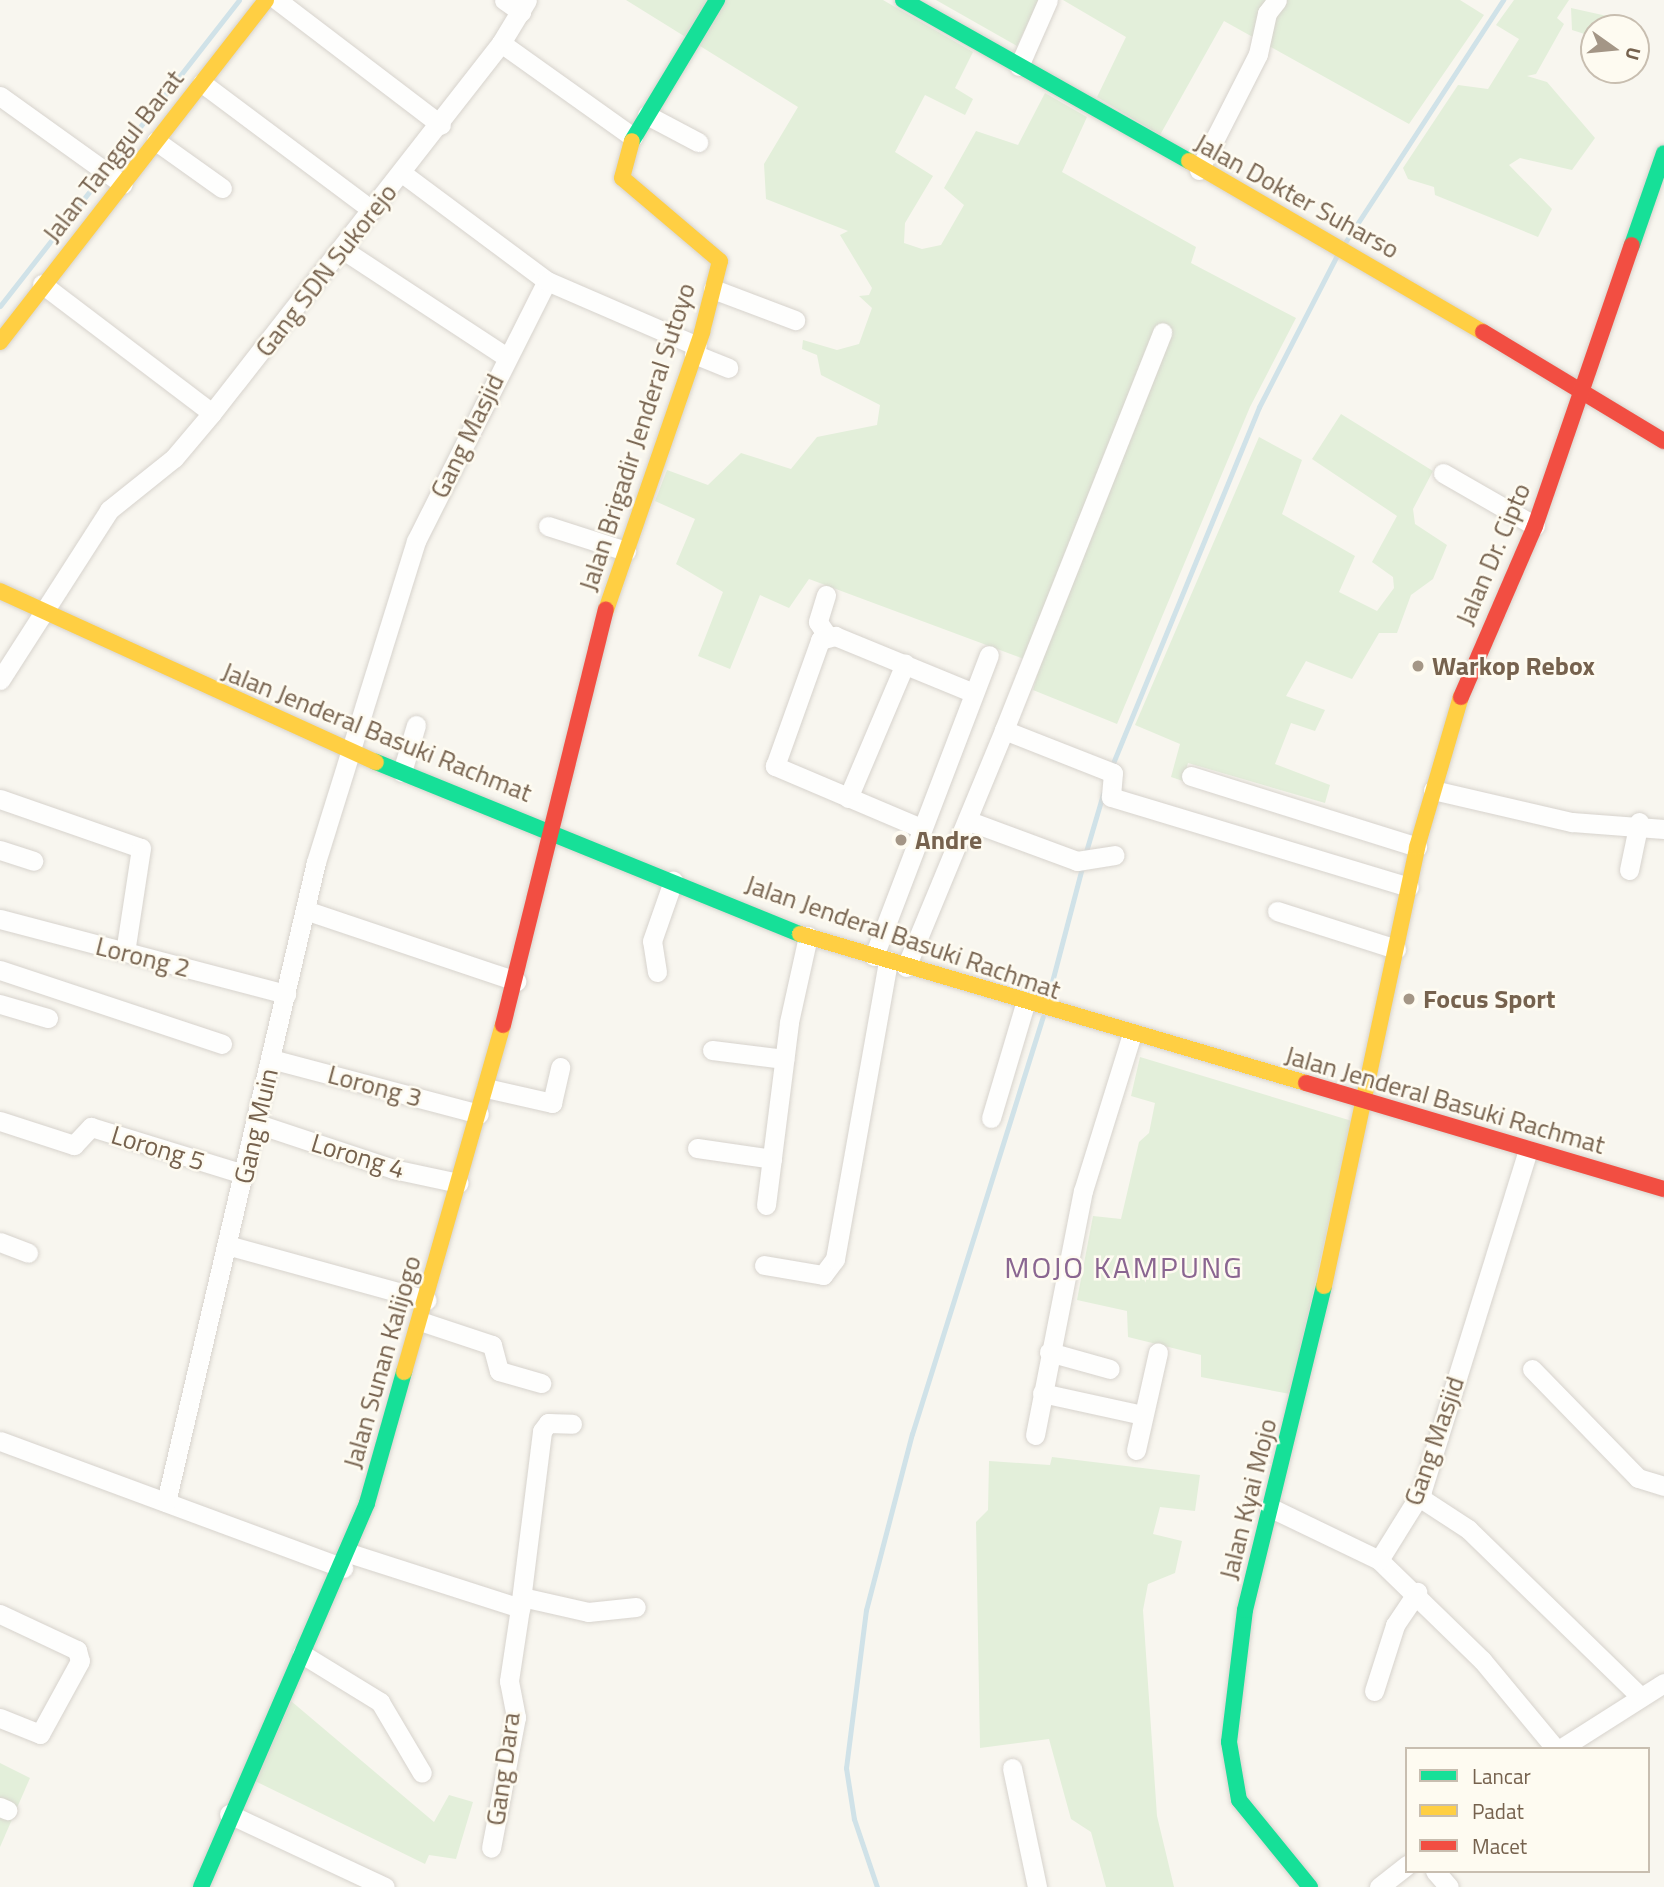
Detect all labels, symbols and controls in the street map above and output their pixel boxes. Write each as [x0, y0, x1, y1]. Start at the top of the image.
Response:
north arrow [1580, 14, 1650, 84]
text: U [1618, 44, 1649, 64]
street label: Jalan Tanggul Barat [36, 64, 190, 248]
street label: Jalan Dokter Suharso [1189, 127, 1405, 265]
street label: Gang SDN Sukorejo [249, 177, 403, 363]
street label: Jalan Brigadir Jenderal Sutoyo [572, 279, 702, 595]
street label: Gang Masjid [424, 369, 510, 503]
street label: Jalan Dr. Cipto [1449, 478, 1537, 630]
place label: Warkop Rebox [1432, 650, 1595, 682]
street label: Jalan Jenderal Basuki Rachmat [218, 655, 536, 809]
marker: Warkop Rebox [1410, 658, 1426, 674]
place label: Andre [915, 824, 982, 856]
marker: Andre [893, 832, 909, 848]
street label: Jalan Jenderal Basuki Rachmat [741, 868, 1065, 1006]
street label: Lorong 2 [93, 930, 193, 984]
place label: Focus Sport [1423, 983, 1555, 1015]
marker: Focus Sport [1401, 991, 1417, 1007]
street label: Jalan Jenderal Basuki Rachmat [1281, 1039, 1609, 1161]
street label: Lorong 3 [325, 1058, 425, 1114]
street label: Gang Muin [228, 1065, 284, 1187]
street label: Lorong 5 [107, 1119, 209, 1177]
street label: Lorong 4 [307, 1127, 409, 1185]
district label: MOJO KAMPUNG [1006, 1249, 1242, 1285]
street label: Jalan Sunan Kalijogo [337, 1252, 427, 1472]
street label: Gang Masjid [1397, 1372, 1471, 1510]
street label: Jalan Kyai Mojo [1213, 1415, 1283, 1583]
street label: Gang Dara [480, 1710, 526, 1828]
legend [1405, 1747, 1650, 1873]
text: Lancar [1472, 1760, 1531, 1792]
text: Padat [1472, 1795, 1524, 1827]
text: Macet [1472, 1830, 1527, 1862]

